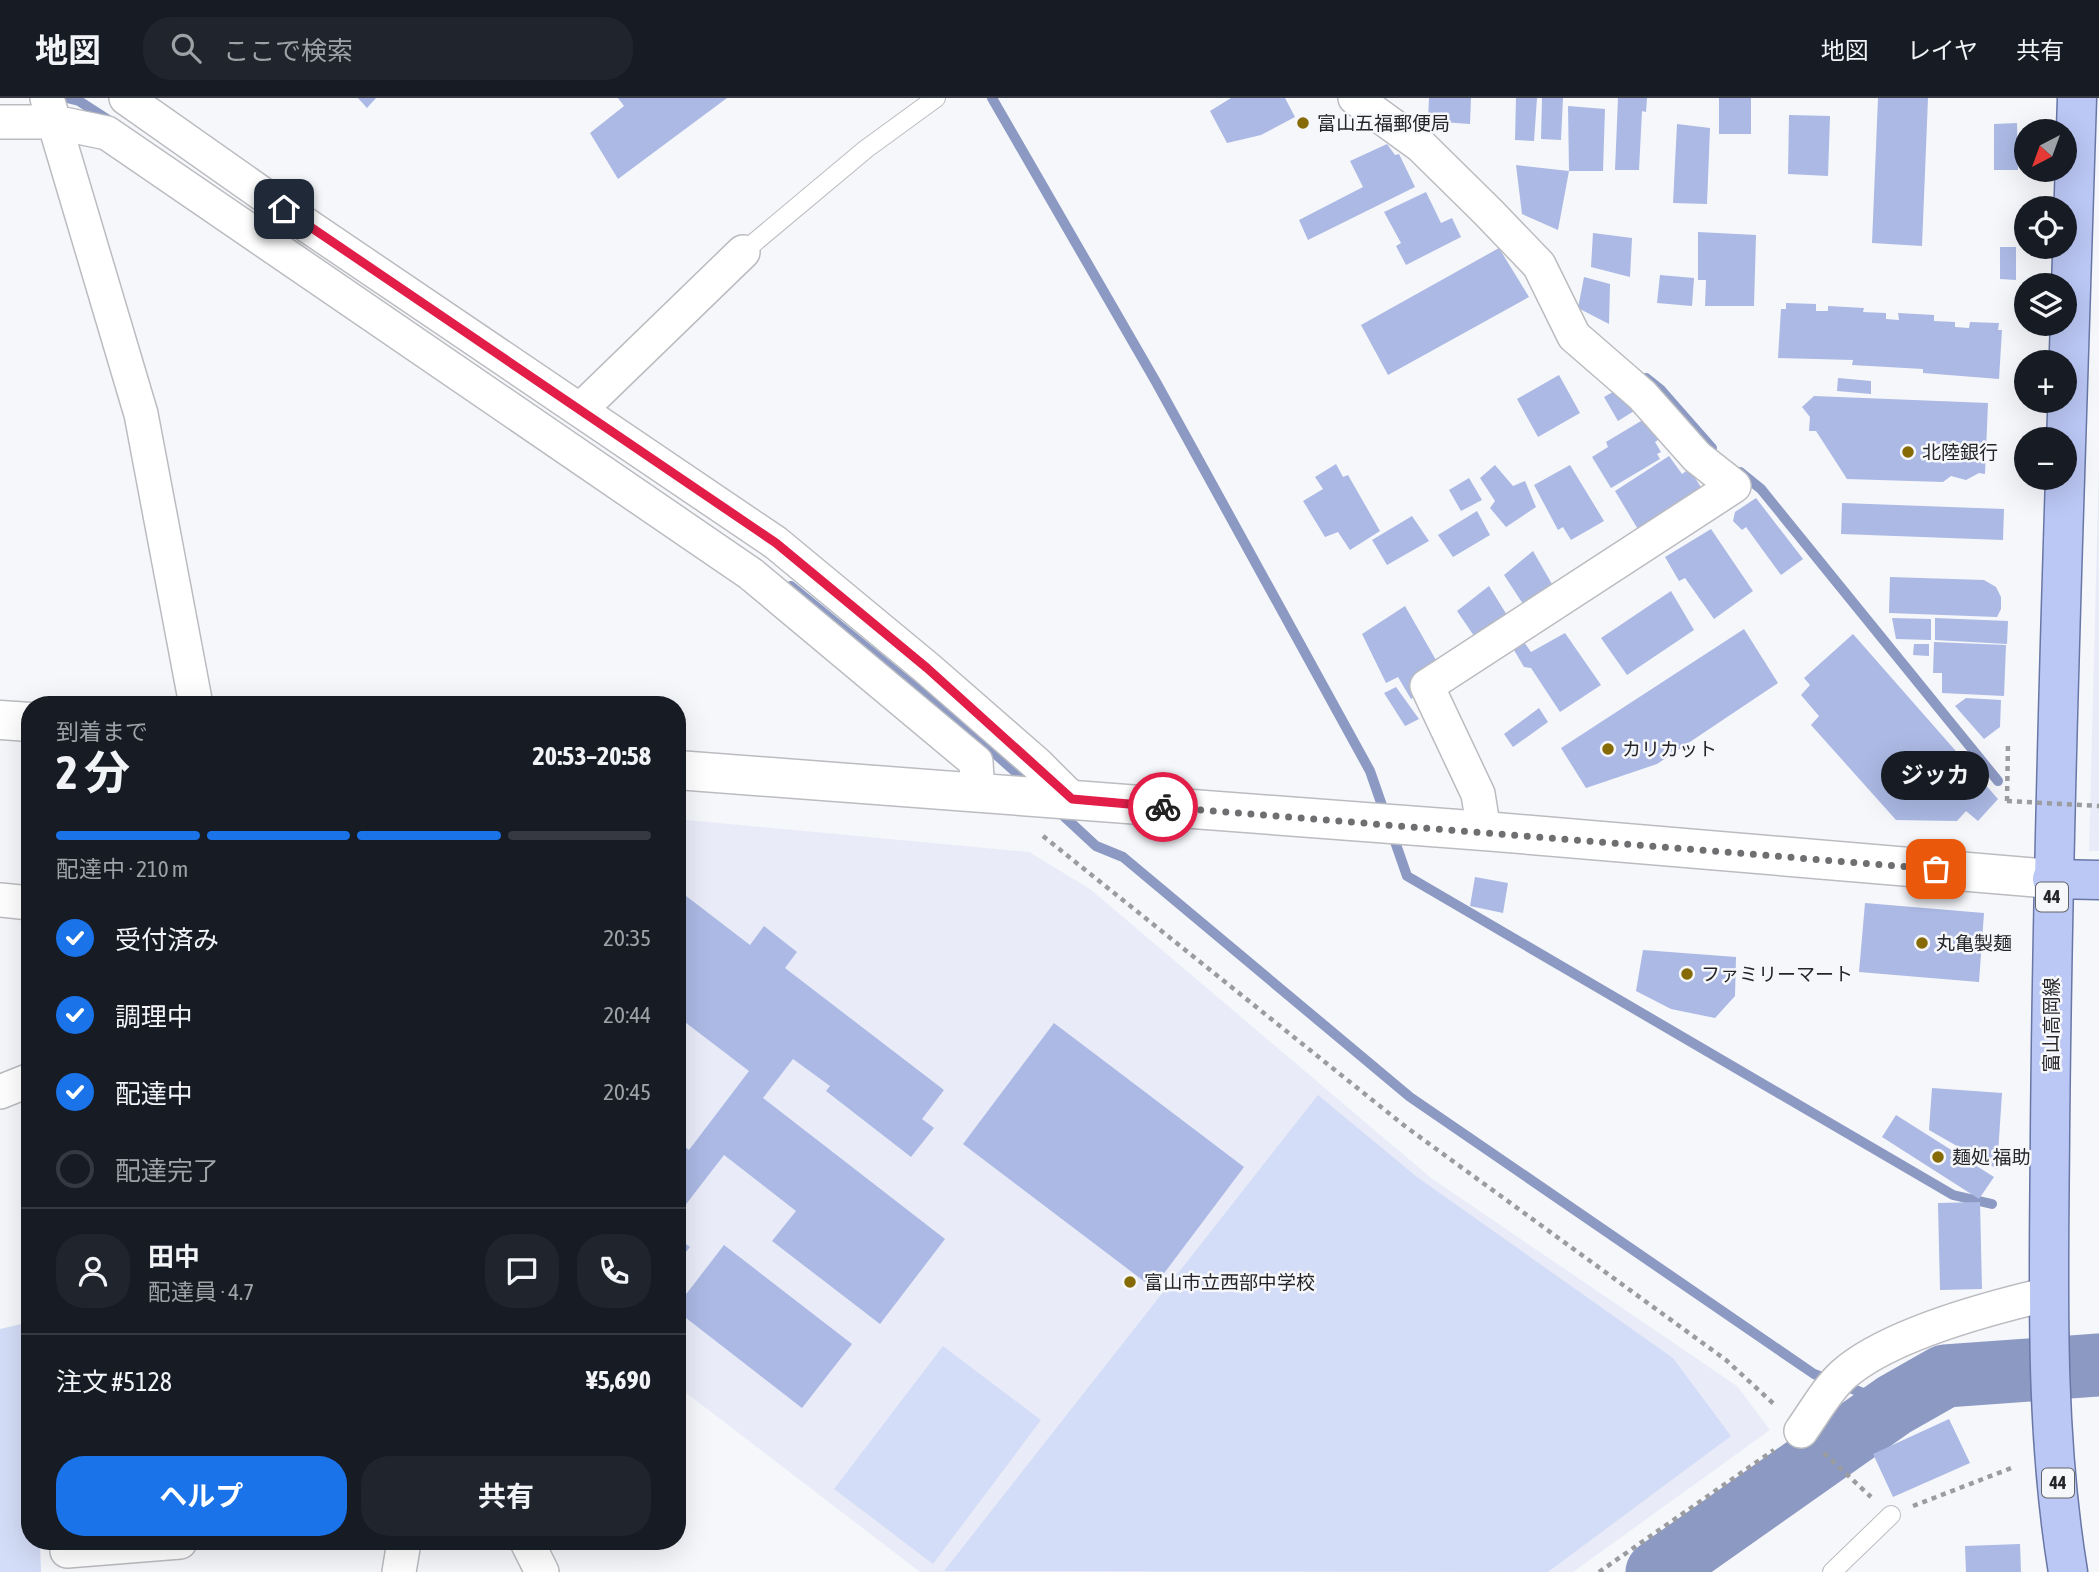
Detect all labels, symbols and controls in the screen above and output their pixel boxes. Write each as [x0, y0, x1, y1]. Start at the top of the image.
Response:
search box [143, 17, 633, 80]
icon: search [167, 29, 205, 67]
text: 地図 [35, 31, 101, 69]
text: ここで検索 [223, 36, 353, 66]
text: 地図 [1821, 37, 1869, 64]
text: レイヤ [1907, 37, 1978, 64]
text: 共有 [2016, 37, 2064, 64]
place label: 富山五福郵便局 [1317, 112, 1450, 134]
marker: 富山五福郵便局 [1295, 115, 1311, 131]
north arrow [2014, 119, 2077, 182]
map controls [2014, 119, 2077, 490]
pin [254, 179, 314, 239]
icon: home [265, 190, 303, 228]
button: locate [2014, 196, 2077, 259]
button: layers [2014, 273, 2077, 336]
button: + [2014, 350, 2077, 413]
button: − [2014, 427, 2077, 490]
place label: 北陸銀行 [1922, 441, 1998, 463]
marker: 北陸銀行 [1900, 444, 1916, 460]
text: 到着まで [56, 719, 148, 745]
place label: カリカット [1622, 738, 1717, 760]
text: 20:53–20:58 [533, 741, 651, 771]
marker: カリカット [1600, 741, 1616, 757]
text: 2 分 [56, 746, 130, 799]
callout: ジッカ [1882, 750, 1990, 799]
text: ジッカ [1901, 762, 1970, 788]
courier [1128, 772, 1198, 842]
icon: bike [1144, 788, 1182, 826]
pin [1906, 839, 1966, 899]
icon: bag [1917, 850, 1955, 888]
text: 配達中 · 210 m [56, 856, 188, 882]
road number: 44 [2036, 882, 2068, 912]
icon: check [56, 919, 94, 957]
text: 受付済み [115, 925, 219, 955]
text: 20:35 [603, 925, 651, 951]
place label: 丸亀製麺 [1936, 932, 2012, 954]
marker: 丸亀製麺 [1914, 935, 1930, 951]
place label: ファミリーマート [1701, 963, 1853, 985]
marker: ファミリーマート [1679, 966, 1695, 982]
street label: 富山高岡線 [2040, 977, 2062, 1073]
icon: check [56, 996, 94, 1034]
text: 調理中 [115, 1002, 193, 1032]
text: 20:44 [603, 1002, 651, 1028]
icon: check [56, 1073, 94, 1111]
text: 配達中 [115, 1079, 193, 1109]
text: 20:45 [603, 1079, 651, 1105]
place label: 麺処 福助 [1952, 1146, 2031, 1168]
marker: 麺処 福助 [1930, 1149, 1946, 1165]
text: 配達完了 [115, 1156, 219, 1186]
button: person [56, 1234, 130, 1308]
button: chat [485, 1234, 559, 1308]
button: phone [577, 1234, 651, 1308]
text: 田中 [148, 1242, 200, 1272]
place label: 富山市立西部中学校 [1144, 1271, 1315, 1293]
marker: 富山市立西部中学校 [1122, 1274, 1138, 1290]
text: 配達員 · 4.7 [148, 1279, 254, 1305]
text: ¥5,690 [586, 1365, 651, 1395]
text: 注文 #5128 [56, 1367, 172, 1397]
button: ヘルプ [56, 1456, 347, 1536]
button: 共有 [361, 1456, 651, 1536]
road number: 44 [2042, 1468, 2074, 1498]

